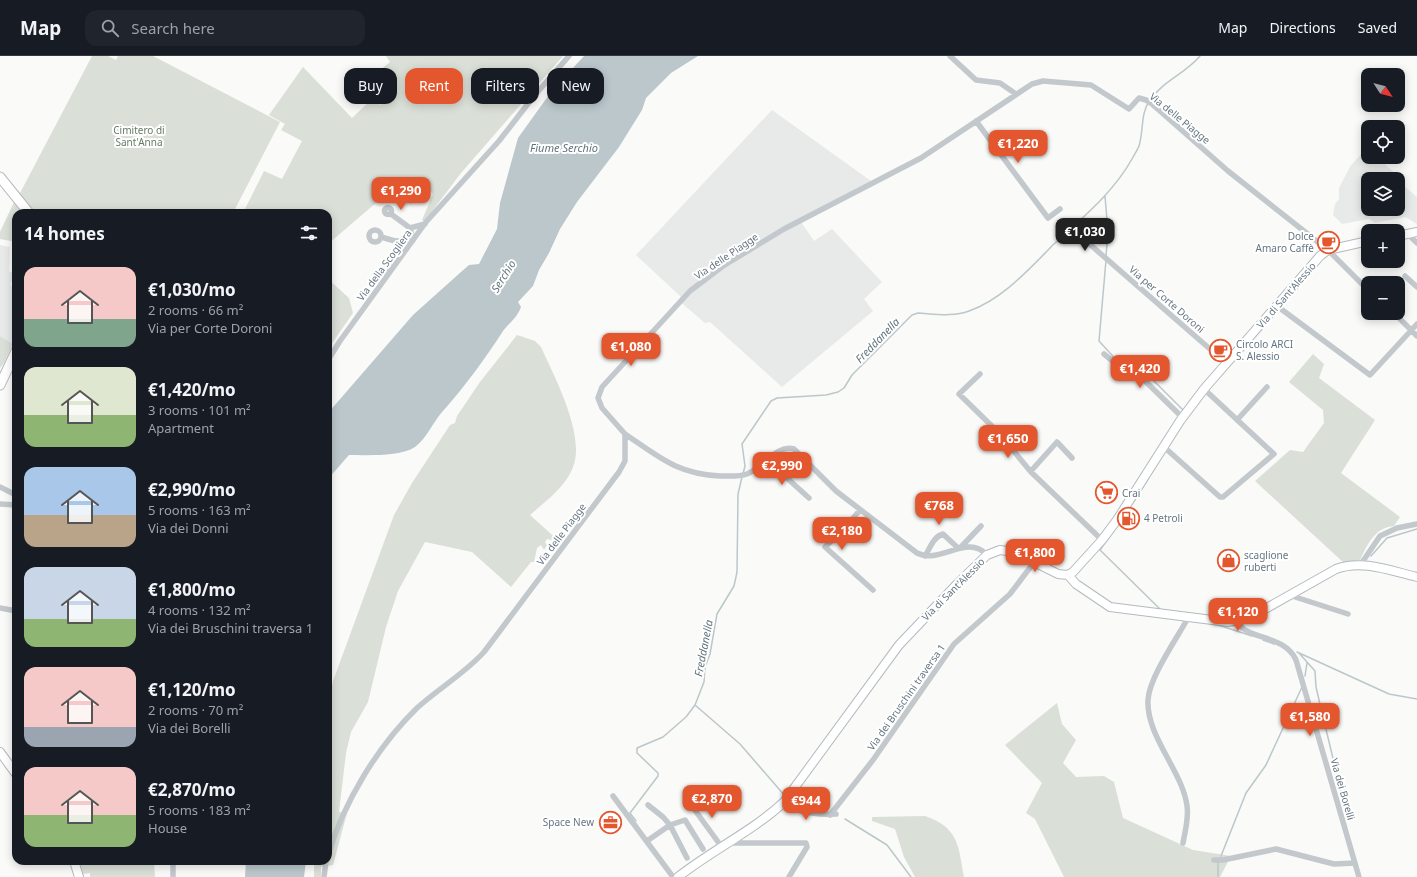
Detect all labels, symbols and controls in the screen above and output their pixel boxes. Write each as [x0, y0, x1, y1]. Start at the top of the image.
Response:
search box [85, 10, 365, 46]
text: Map [20, 15, 61, 41]
icon: search [99, 17, 121, 39]
text: Search here [131, 18, 215, 38]
text: Map [1218, 18, 1247, 37]
text: Directions [1269, 18, 1336, 37]
text: Saved [1358, 18, 1397, 37]
chip: Buy [344, 68, 397, 104]
chip: Rent [405, 68, 463, 104]
chip: Filters [471, 68, 539, 104]
chip: New [547, 68, 604, 104]
north arrow [1361, 68, 1405, 112]
map controls [1361, 68, 1405, 320]
street label: Via delle Piagge [1147, 89, 1213, 147]
button: locate [1361, 120, 1405, 164]
park label: Cimitero di Sant'Anna [113, 123, 165, 149]
pin: €1,220 [985, 130, 1051, 164]
text: €1,220 [998, 134, 1038, 152]
water label: Fiume Serchio [530, 140, 598, 155]
button: layers [1361, 172, 1405, 216]
pin: €1,290 [368, 177, 434, 211]
text: €1,290 [381, 181, 421, 199]
pin: €1,030 [1052, 218, 1118, 252]
text: 14 homes [24, 222, 105, 245]
icon: filters [298, 222, 320, 244]
text: €1,030 [1065, 222, 1105, 240]
button: + [1361, 224, 1405, 268]
street label: Via della Scogliera [353, 227, 415, 303]
street label: Via delle Piagge [691, 229, 761, 283]
place label: Dolce Amaro Caffè [1256, 229, 1314, 255]
cafe icon: Dolce Amaro Caffè [1316, 229, 1342, 255]
water label: Serchio [487, 257, 519, 295]
street label: Via di Sant'Alessio [1253, 259, 1319, 331]
street label: Via per Corte Doroni [1126, 262, 1208, 336]
button: − [1361, 276, 1405, 320]
text: €1,030/mo [148, 278, 236, 301]
icon: home [56, 283, 104, 331]
text: 2 rooms · 66 m² [148, 301, 243, 319]
water label: Freddanella [852, 314, 903, 366]
text: Via per Corte Doroni [148, 319, 272, 337]
pin: €1,080 [598, 333, 664, 367]
text: €1,080 [611, 337, 651, 355]
cafe icon: Circolo ARCI S. Alessio [1208, 337, 1234, 363]
place label: Circolo ARCI S. Alessio [1236, 337, 1293, 363]
pin: €1,420 [1107, 355, 1173, 389]
text: €1,420 [1120, 359, 1160, 377]
text: €1,420/mo [148, 378, 236, 401]
icon: home [56, 383, 104, 431]
text: 3 rooms · 101 m² [148, 401, 251, 419]
text: Apartment [148, 419, 214, 437]
pin: €1,650 [975, 425, 1041, 459]
text: €1,650 [988, 429, 1028, 447]
pin: €2,990 [749, 452, 815, 486]
text: €2,990 [762, 456, 802, 474]
text: €2,990/mo [148, 478, 236, 501]
supermarket icon: Crai [1094, 480, 1120, 506]
icon: home [56, 483, 104, 531]
place label: Crai [1122, 486, 1140, 500]
pin: €768 [915, 492, 963, 526]
text: €768 [924, 496, 954, 514]
street label: Via delle Piagge [533, 500, 589, 568]
text: 5 rooms · 163 m² [148, 501, 251, 519]
fuel station icon: 4 Petroli [1116, 505, 1142, 531]
place label: 4 Petroli [1144, 511, 1183, 525]
pin: €2,180 [809, 517, 875, 551]
text: Via dei Donni [148, 519, 229, 537]
text: €2,180 [822, 521, 862, 539]
pin: €1,800 [1002, 539, 1068, 573]
text: €1,800 [1015, 543, 1055, 561]
shop icon: scaglione ruberti [1216, 548, 1242, 574]
place label: scaglione ruberti [1244, 548, 1289, 574]
street label: Via di Sant'Alessio [918, 554, 988, 624]
text: €1,800/mo [148, 578, 236, 601]
icon: home [56, 583, 104, 631]
pin: €1,120 [1205, 598, 1271, 632]
text: 4 rooms · 132 m² [148, 601, 251, 619]
text: €1,120 [1218, 602, 1258, 620]
water label: Freddanella [690, 618, 716, 678]
text: Via dei Bruschini traversa 1 [148, 619, 313, 637]
street label: Via dei Bruschini traversa 1 [864, 641, 948, 753]
text: €1,120/mo [148, 678, 236, 701]
icon: home [56, 683, 104, 731]
text: 2 rooms · 70 m² [148, 701, 243, 719]
pin: €1,580 [1277, 703, 1343, 737]
text: €1,580 [1290, 707, 1330, 725]
text: Via dei Borelli [148, 719, 231, 737]
street label: Via dei Borelli [1328, 756, 1358, 822]
text: €2,870/mo [148, 778, 236, 801]
icon: home [56, 783, 104, 831]
pin: €2,870 [679, 785, 745, 819]
pin: €944 [782, 787, 830, 821]
text: €2,870 [692, 789, 732, 807]
text: €944 [791, 791, 821, 809]
text: 5 rooms · 183 m² [148, 801, 251, 819]
office icon: Space New [597, 809, 623, 835]
place label: Space New [543, 815, 594, 829]
text: House [148, 819, 187, 837]

